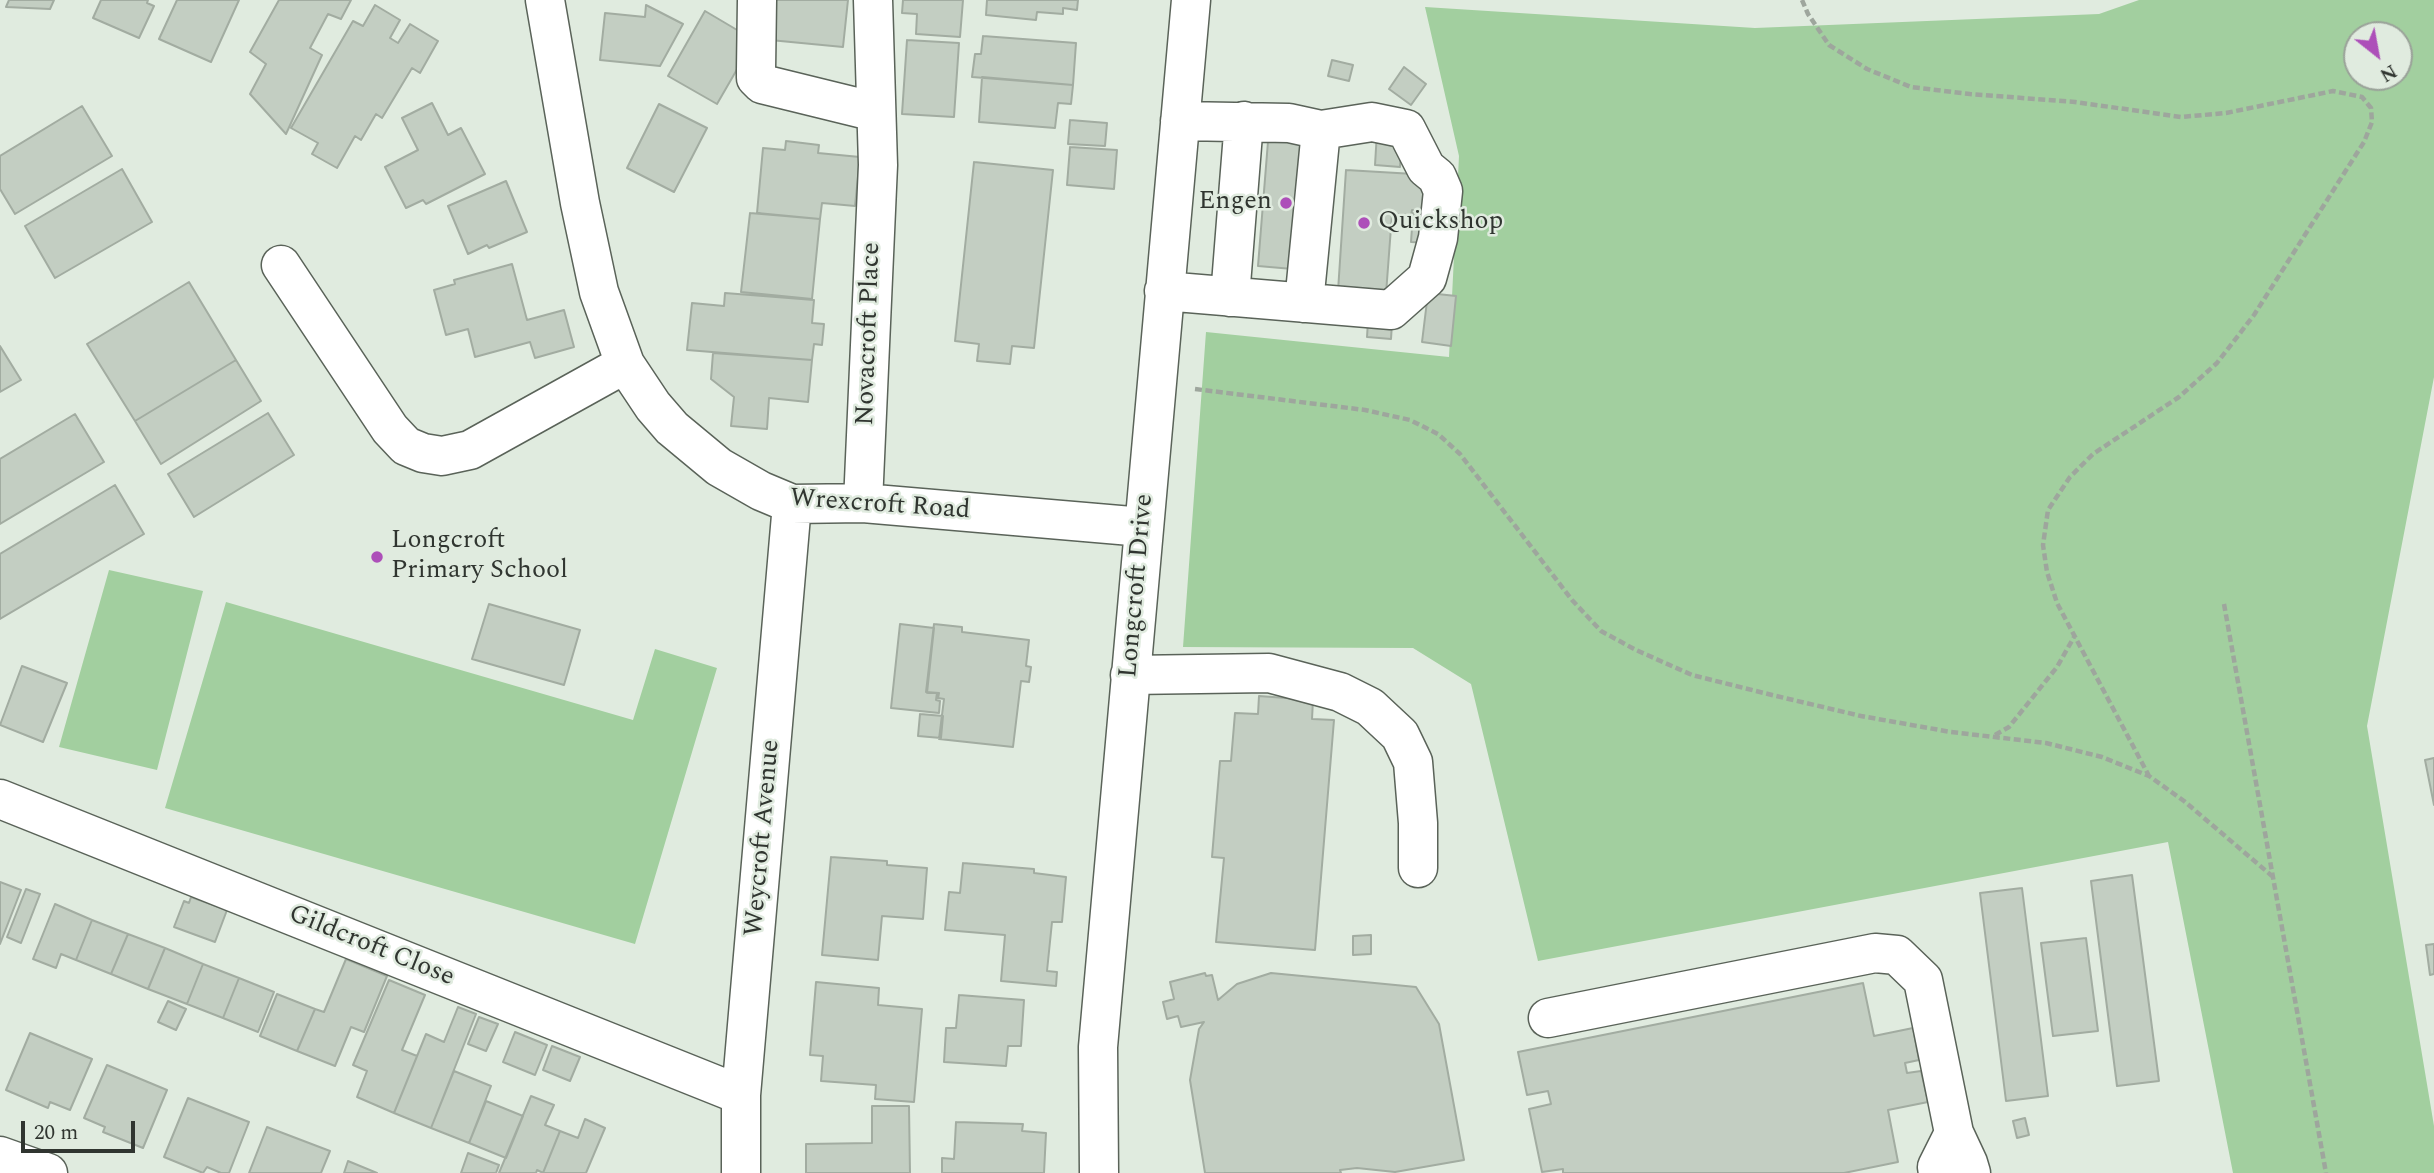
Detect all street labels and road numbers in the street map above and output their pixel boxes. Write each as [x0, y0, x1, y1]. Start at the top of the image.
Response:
street label: Novacroft Place [851, 242, 889, 426]
street label: Wrexcroft Road [789, 484, 971, 528]
street label: Longcroft Drive [1114, 493, 1162, 679]
street label: Weycroft Avenue [740, 738, 788, 938]
street label: Gildcroft Close [284, 900, 458, 994]

